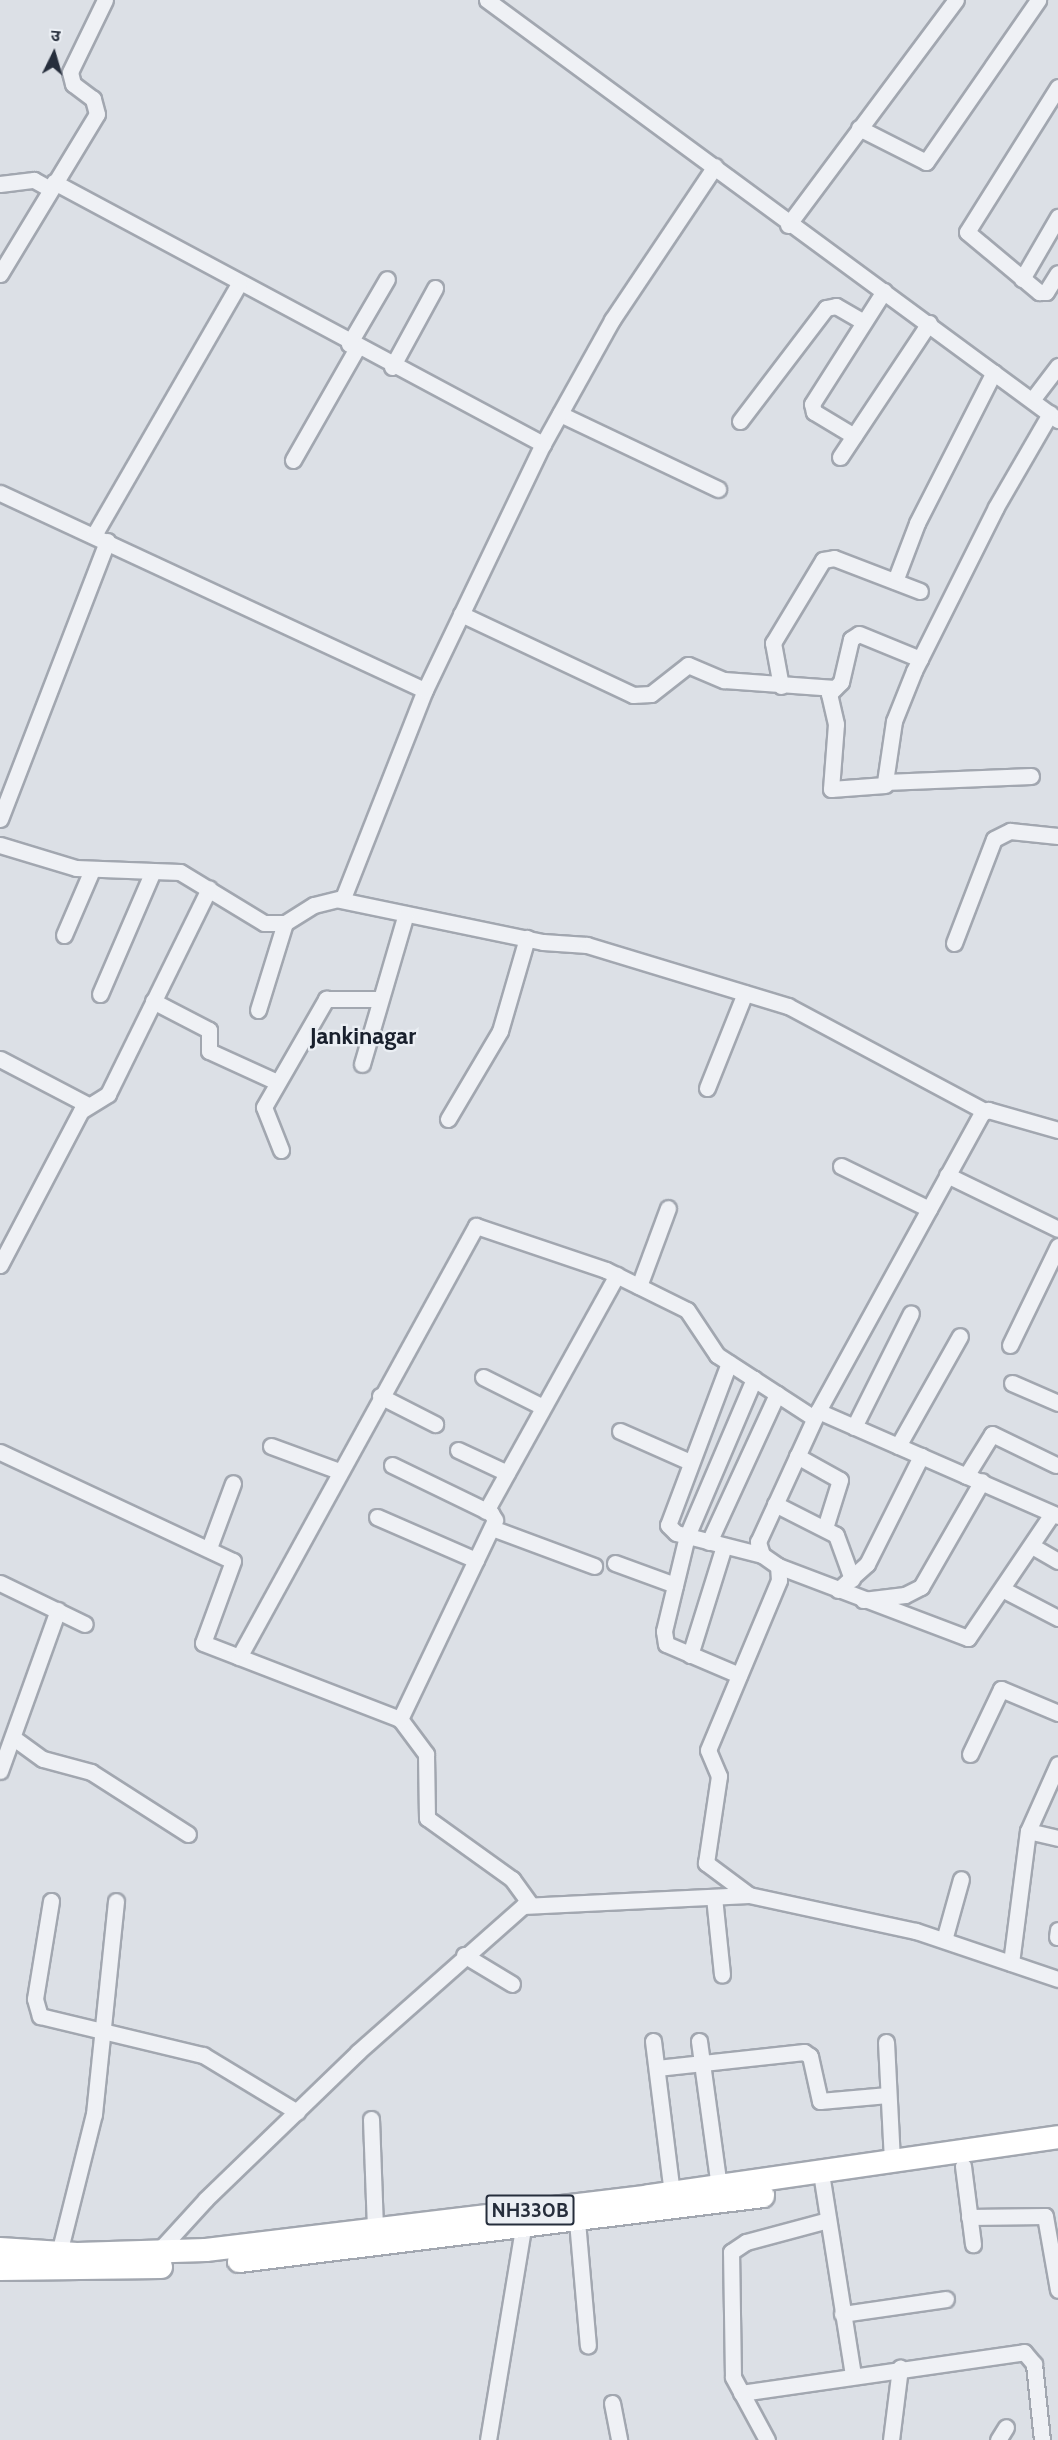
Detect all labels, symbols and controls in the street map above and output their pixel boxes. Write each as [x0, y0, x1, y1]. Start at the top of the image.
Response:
north arrow [24, 24, 84, 84]
text: उ [50, 26, 61, 45]
district label: Jankinagar [310, 1022, 416, 1050]
road number: NH330B [485, 2193, 575, 2227]

